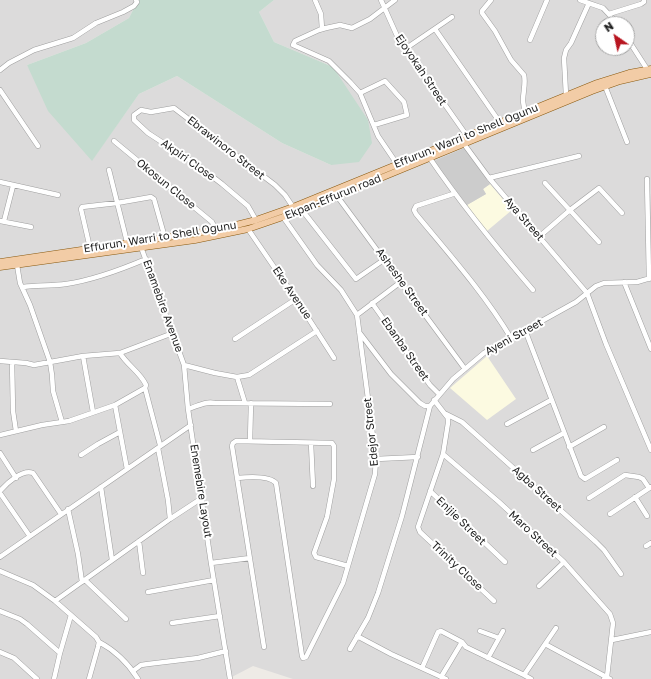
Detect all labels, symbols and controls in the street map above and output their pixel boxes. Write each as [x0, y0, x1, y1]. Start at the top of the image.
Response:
north arrow [595, 16, 635, 56]
text: N [601, 19, 616, 34]
street label: Ejoyokah Street [392, 32, 450, 108]
street label: Effurun, Warri to Shell Ogunu [392, 101, 540, 171]
street label: Ebrawinoro Street [184, 114, 268, 182]
street label: Akpiri Close [158, 137, 218, 183]
street label: Okosun Close [134, 156, 198, 212]
street label: Ekpan-Effurun road [283, 172, 383, 222]
street label: Aya Street [501, 194, 547, 244]
street label: Effurun, Warri to Shell Ogunu [83, 218, 237, 256]
street label: Asheshe Street [373, 246, 431, 318]
street label: Enamebire Avenue [140, 258, 186, 354]
street label: Eke Avenue [270, 264, 314, 322]
street label: Ebanba Street [378, 315, 432, 383]
street label: Ayeni Street [483, 316, 545, 358]
street label: Edejor Street [361, 397, 381, 467]
street label: Enemebire Layout [187, 443, 215, 539]
street label: Agba Street [509, 463, 565, 515]
street label: Enijie Street [433, 494, 489, 548]
street label: Maro Street [506, 508, 560, 560]
street label: Trinity Close [428, 539, 486, 593]

